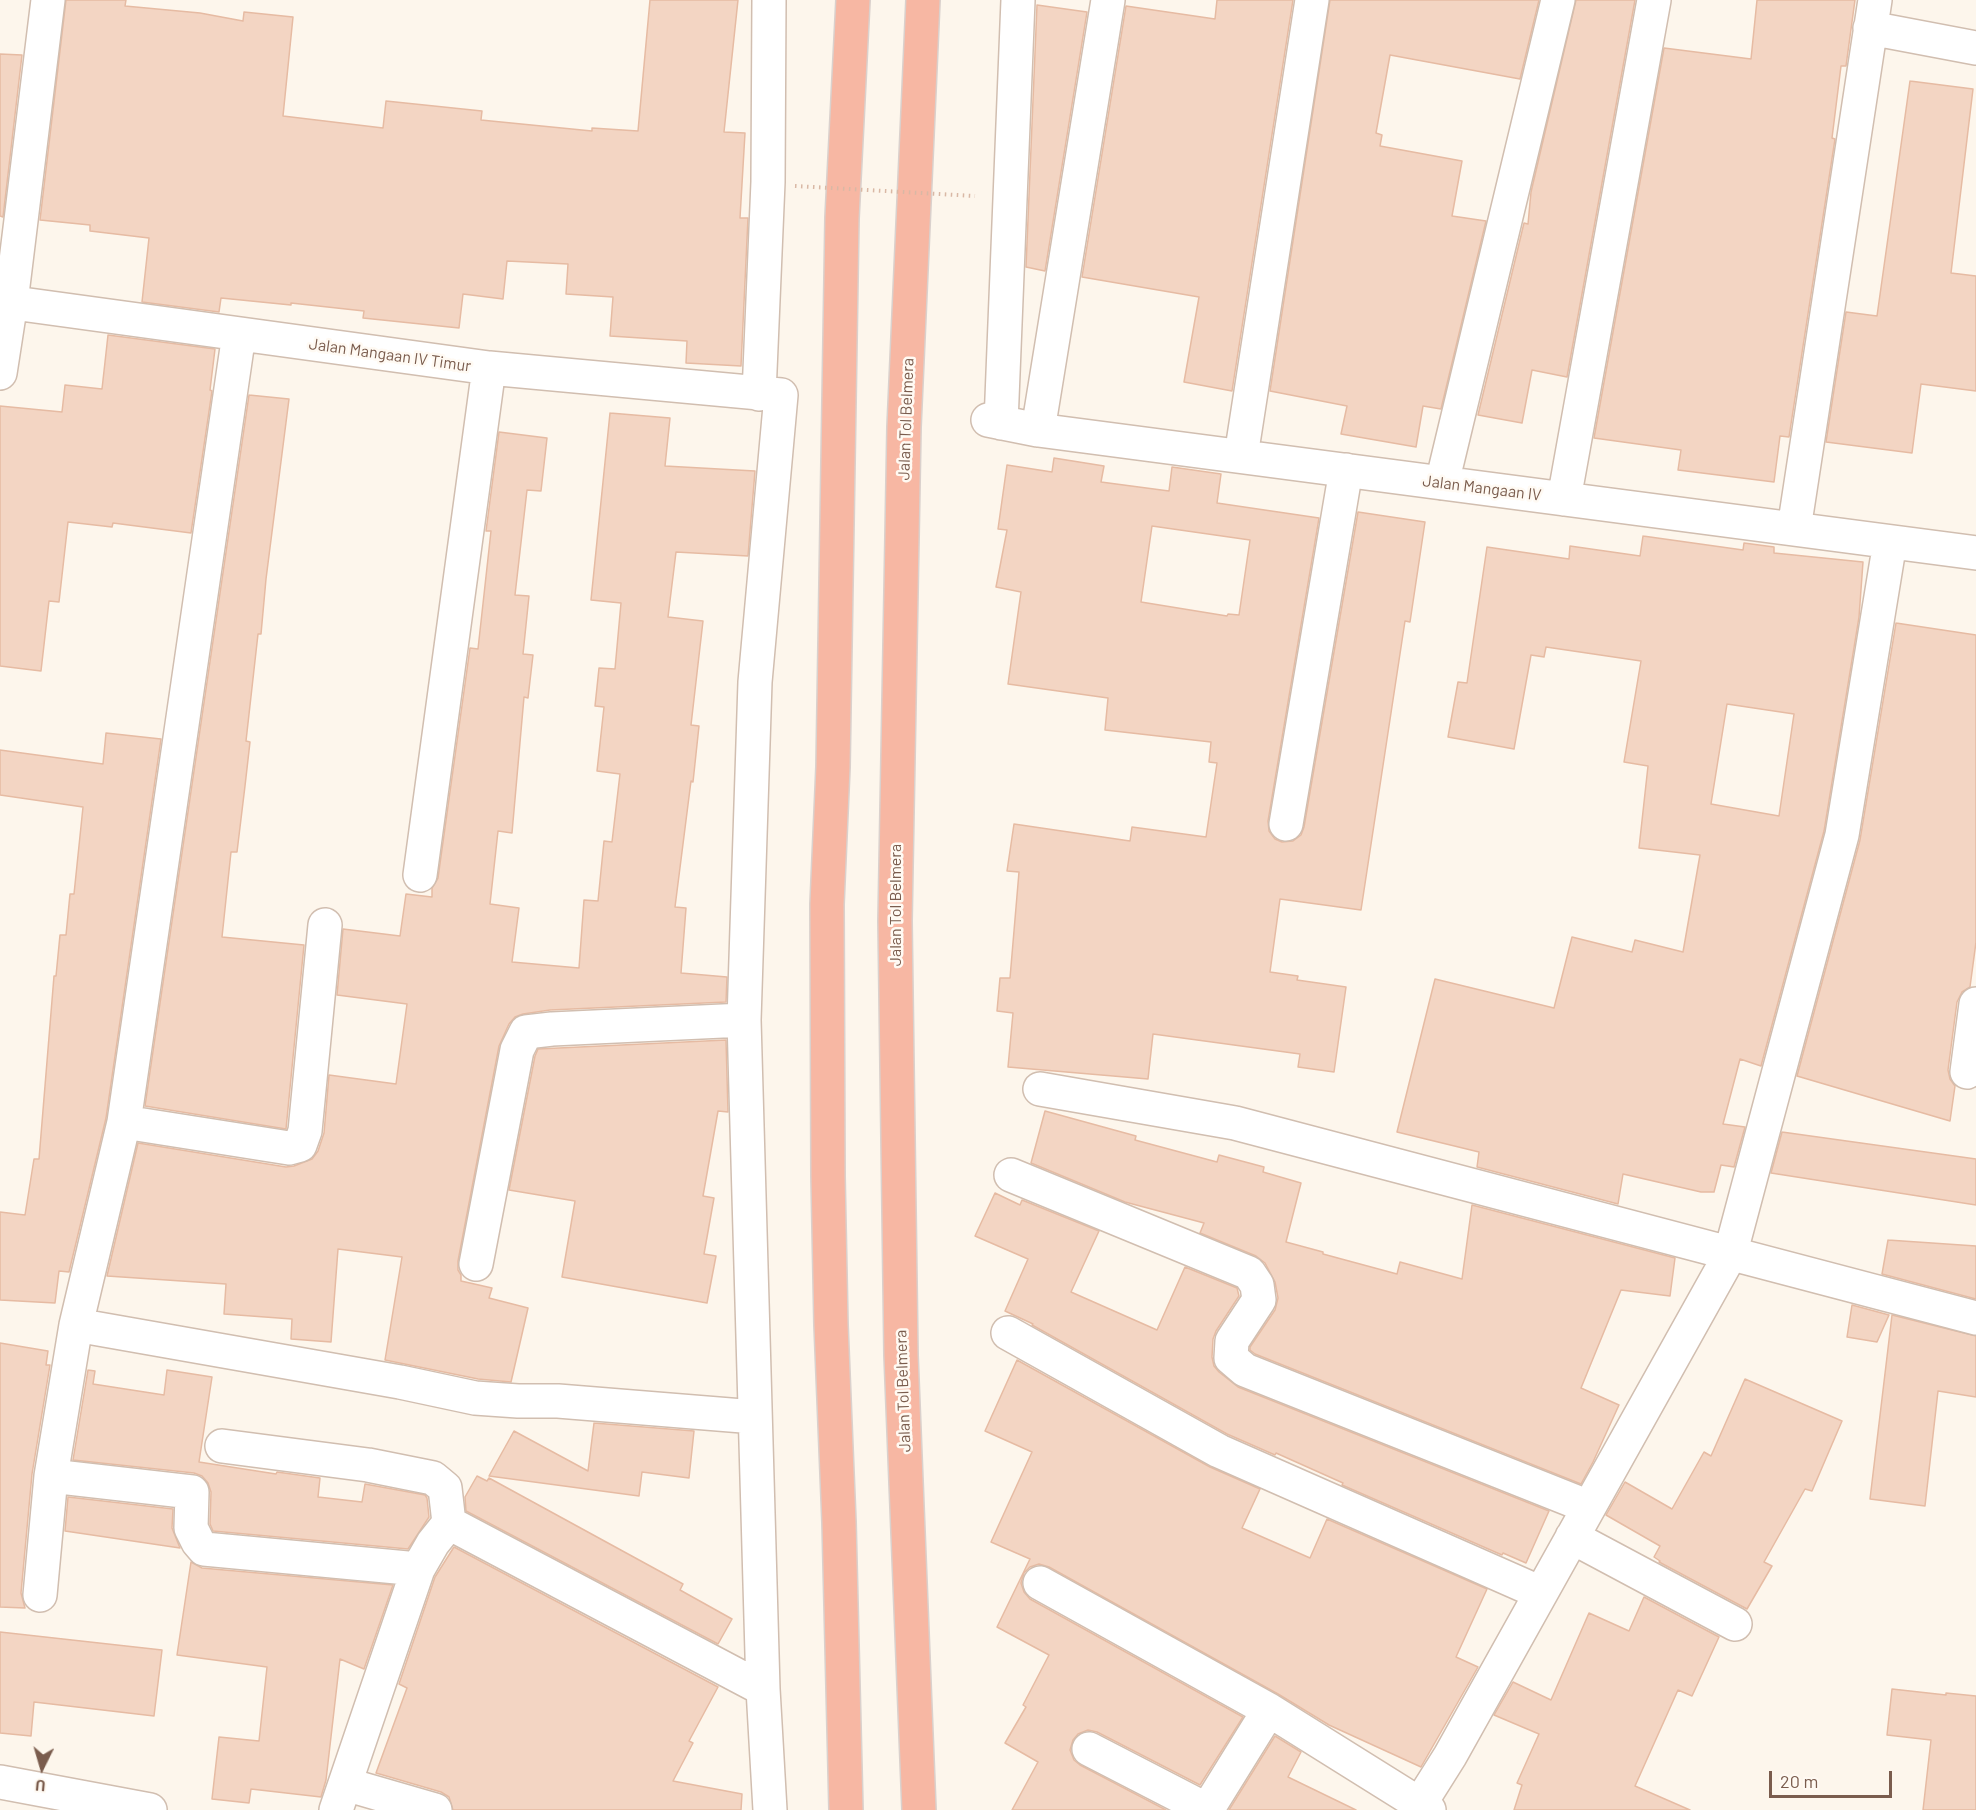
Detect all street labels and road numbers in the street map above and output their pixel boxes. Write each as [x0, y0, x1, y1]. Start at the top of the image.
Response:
street label: Jalan Mangaan IV Timur [308, 334, 472, 376]
street label: Jalan Tol Belmera [894, 357, 918, 481]
street label: Jalan Mangaan IV [1421, 471, 1543, 505]
street label: Jalan Tol Belmera [886, 844, 906, 966]
street label: Jalan Tol Belmera [891, 1329, 915, 1453]

